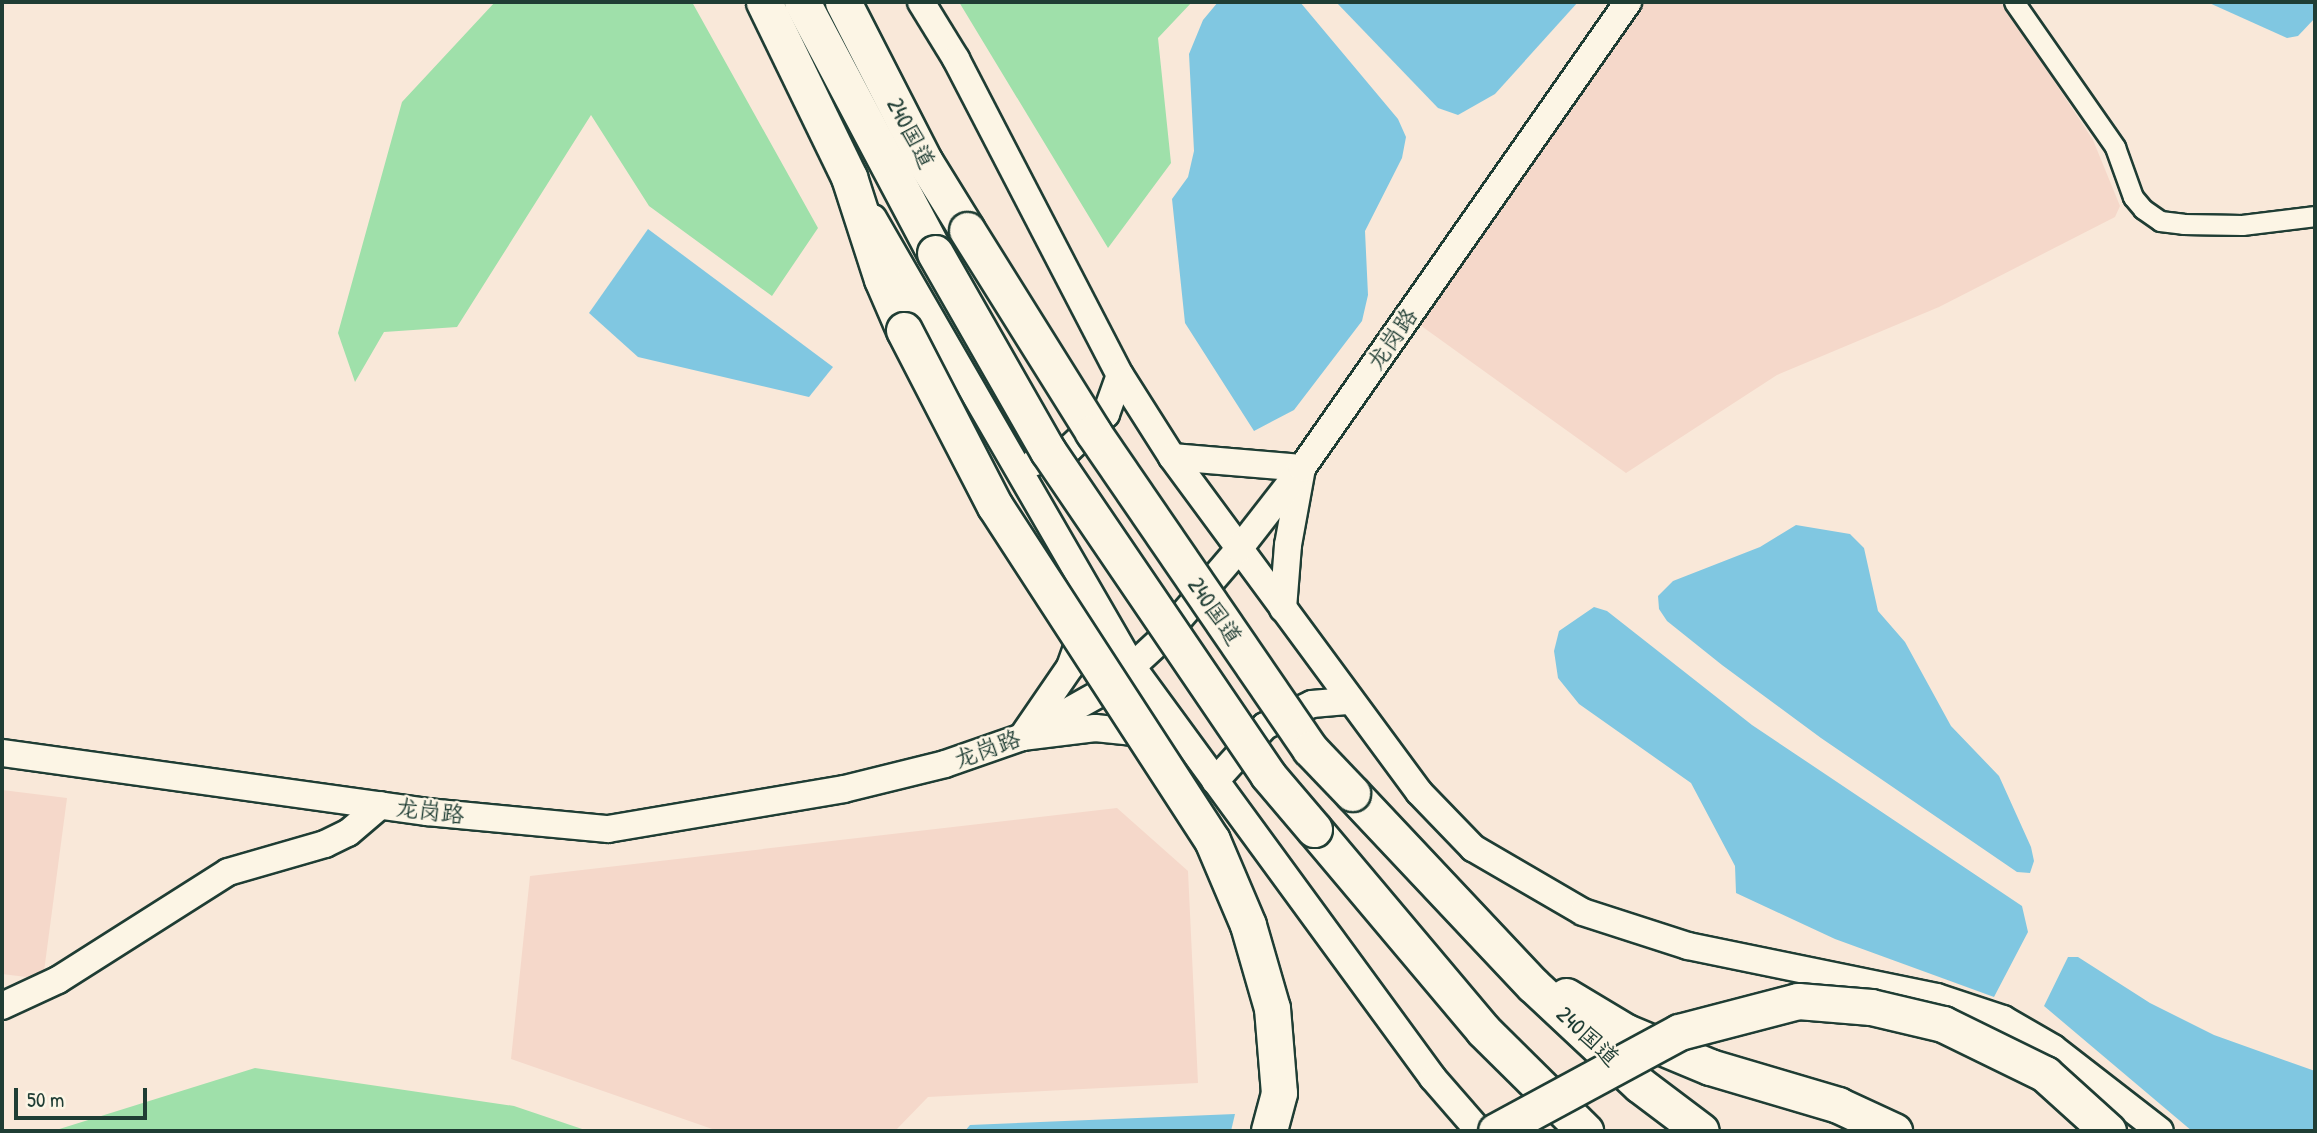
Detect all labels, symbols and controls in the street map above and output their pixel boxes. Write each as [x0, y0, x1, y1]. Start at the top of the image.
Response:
street label: 240国道 [881, 93, 941, 173]
street label: 龙岗路 [1361, 303, 1423, 375]
street label: 240国道 [1182, 572, 1248, 650]
street label: 龙岗路 [950, 724, 1024, 774]
street label: 龙岗路 [394, 793, 466, 829]
street label: 240国道 [1551, 1000, 1625, 1072]
scale bar [18, 1074, 150, 1118]
text: 50 m [27, 1085, 64, 1114]

